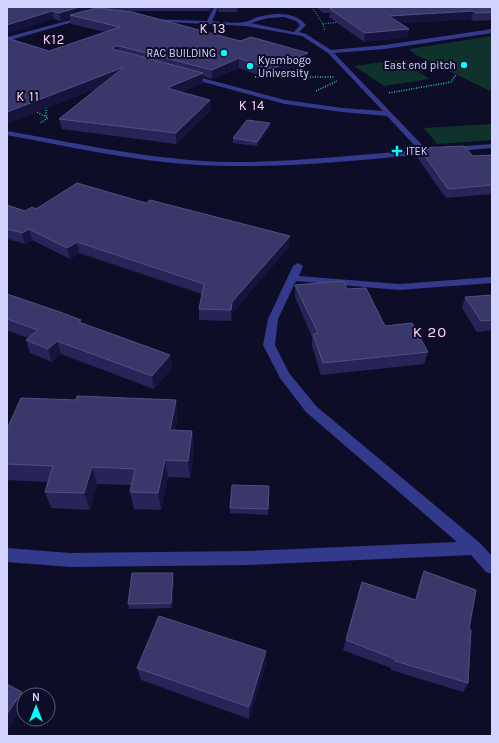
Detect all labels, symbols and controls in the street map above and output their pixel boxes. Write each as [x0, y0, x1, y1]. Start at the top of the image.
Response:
district label: K 13 [200, 21, 226, 36]
district label: K12 [43, 32, 65, 47]
place label: RAC BUILDING [146, 47, 216, 60]
marker: RAC BUILDING [219, 48, 229, 58]
place label: Kyambogo University [258, 54, 311, 80]
place label: East end pitch [384, 59, 456, 72]
marker: East end pitch [459, 60, 469, 70]
marker: Kyambogo University [245, 61, 255, 71]
district label: K 11 [16, 89, 40, 104]
district label: K 14 [239, 98, 265, 113]
marker: ITEK [391, 145, 403, 157]
place label: ITEK [406, 145, 428, 158]
district label: K 20 [413, 323, 447, 341]
north arrow [16, 687, 56, 727]
text: N [32, 691, 40, 704]

